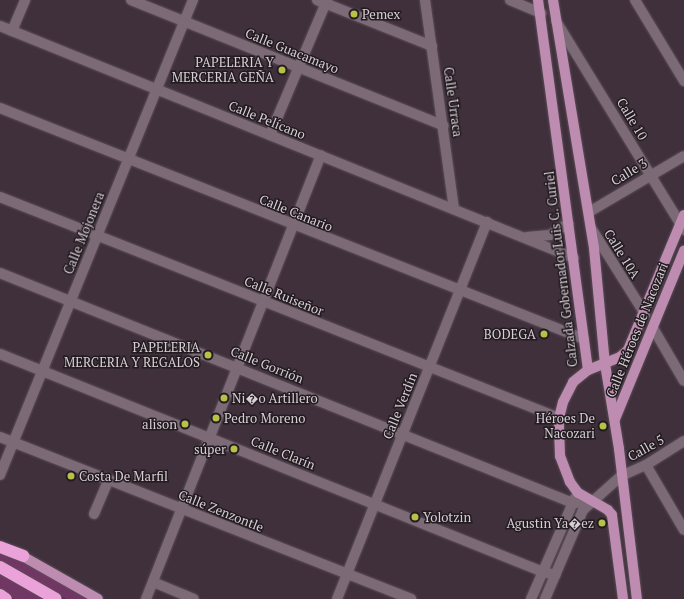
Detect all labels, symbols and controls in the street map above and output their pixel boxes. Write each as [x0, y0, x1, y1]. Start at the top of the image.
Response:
place label: Pemex [362, 6, 400, 22]
marker: Pemex [349, 9, 359, 19]
street label: Calle Guacamayo [243, 25, 341, 77]
place label: PAPELERIA Y MERCERIA GEÑA [172, 55, 274, 86]
marker: PAPELERIA Y MERCERIA GEÑA [277, 65, 287, 75]
street label: Calle Urraca [440, 66, 466, 138]
street label: Calle 10 [613, 95, 651, 143]
street label: Calle Pelícano [226, 97, 308, 143]
street label: Calle 3 [608, 155, 650, 189]
street label: Calzada Gobernador Luis C. Curiel [541, 170, 581, 368]
street label: Calle Mojonera [60, 189, 108, 277]
street label: Calle Canario [257, 191, 335, 235]
street label: Calle 10A [601, 226, 643, 282]
street label: Calle Héroes de Nacozari [603, 260, 671, 400]
street label: Calle Ruiseñor [242, 273, 326, 319]
place label: BODEGA [484, 326, 536, 342]
marker: BODEGA [539, 329, 549, 339]
place label: PAPELERIA MERCERIA Y REGALOS [64, 340, 200, 371]
street label: Calle Gorrión [228, 343, 306, 387]
marker: PAPELERIA MERCERIA Y REGALOS [203, 350, 213, 360]
street label: Calle Verdín [380, 370, 420, 442]
place label: Ni�o Artillero [232, 390, 318, 406]
marker: Ni�o Artillero [219, 393, 229, 403]
place label: Pedro Moreno [224, 410, 305, 426]
place label: Héroes De Nacozari [536, 411, 595, 442]
marker: Pedro Moreno [211, 413, 221, 423]
place label: alison [142, 416, 177, 432]
marker: alison [180, 419, 190, 429]
marker: Héroes De Nacozari [598, 421, 608, 431]
street label: Calle 5 [625, 432, 667, 464]
street label: Calle Clarín [249, 433, 317, 473]
place label: súper [194, 441, 226, 457]
marker: súper [229, 444, 239, 454]
place label: Costa De Marfil [79, 468, 168, 484]
marker: Costa De Marfil [66, 471, 76, 481]
street label: Calle Zenzontle [176, 487, 266, 535]
place label: Yolotzin [423, 509, 471, 525]
marker: Yolotzin [410, 512, 420, 522]
place label: Agustin Ya�ez [506, 515, 594, 531]
marker: Agustin Ya�ez [597, 518, 607, 528]

